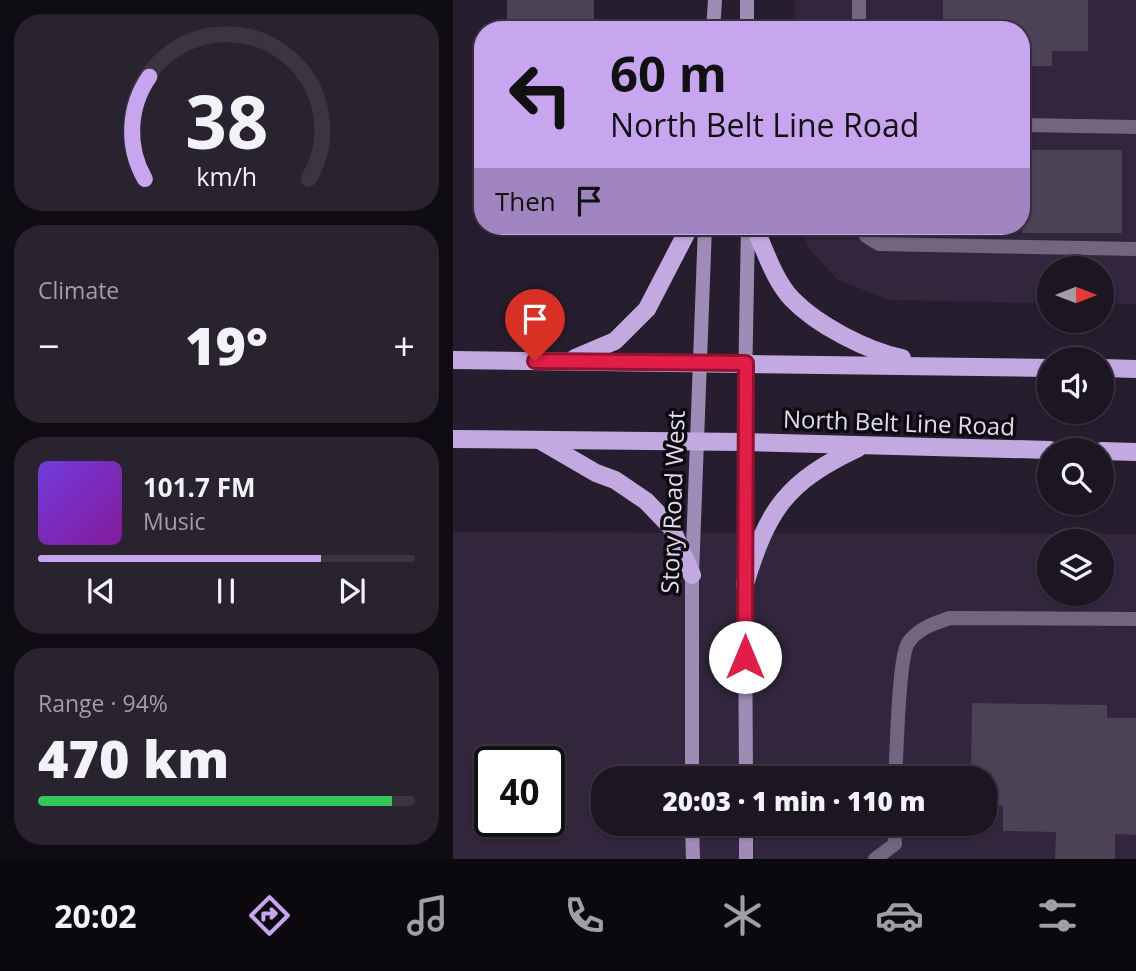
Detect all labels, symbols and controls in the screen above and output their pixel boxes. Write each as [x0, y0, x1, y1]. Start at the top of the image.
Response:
text: 60 m [610, 40, 727, 106]
icon: left [495, 49, 586, 140]
text: 38 [185, 71, 268, 170]
text: North Belt Line Road [610, 103, 919, 146]
text: km/h [196, 158, 257, 192]
icon: arrive [570, 182, 608, 220]
text: Then [495, 183, 556, 219]
north arrow [1037, 256, 1115, 332]
map controls [1037, 256, 1114, 606]
text: Climate [38, 274, 119, 306]
pin [505, 289, 565, 361]
icon: arrive [516, 300, 554, 338]
text: 19° [185, 309, 268, 380]
text: − [38, 319, 60, 371]
text: + [393, 319, 415, 371]
button: sound [1037, 347, 1114, 424]
street label: North Belt Line Road [783, 401, 1015, 443]
street label: Story Road West [652, 410, 692, 594]
button: search [1037, 438, 1114, 515]
text: 101.7 FM [143, 469, 255, 505]
text: Music [143, 505, 206, 537]
button: layers [1037, 529, 1114, 606]
icon: previous [82, 572, 120, 610]
icon: pause [207, 572, 245, 610]
icon: next [333, 572, 371, 610]
position arrow [708, 620, 782, 694]
text: Range · 94% [38, 687, 168, 719]
text: 470 km [38, 722, 229, 793]
speed limit sign: 40 [474, 746, 565, 837]
text: 20:03 · 1 min · 110 m [663, 783, 925, 819]
icon: directions [245, 891, 294, 940]
icon: music [403, 891, 452, 940]
icon: phone [560, 891, 609, 940]
icon: climate [718, 891, 767, 940]
icon: car [875, 891, 924, 940]
icon: filters [1033, 891, 1082, 940]
text: 20:02 [54, 894, 137, 937]

